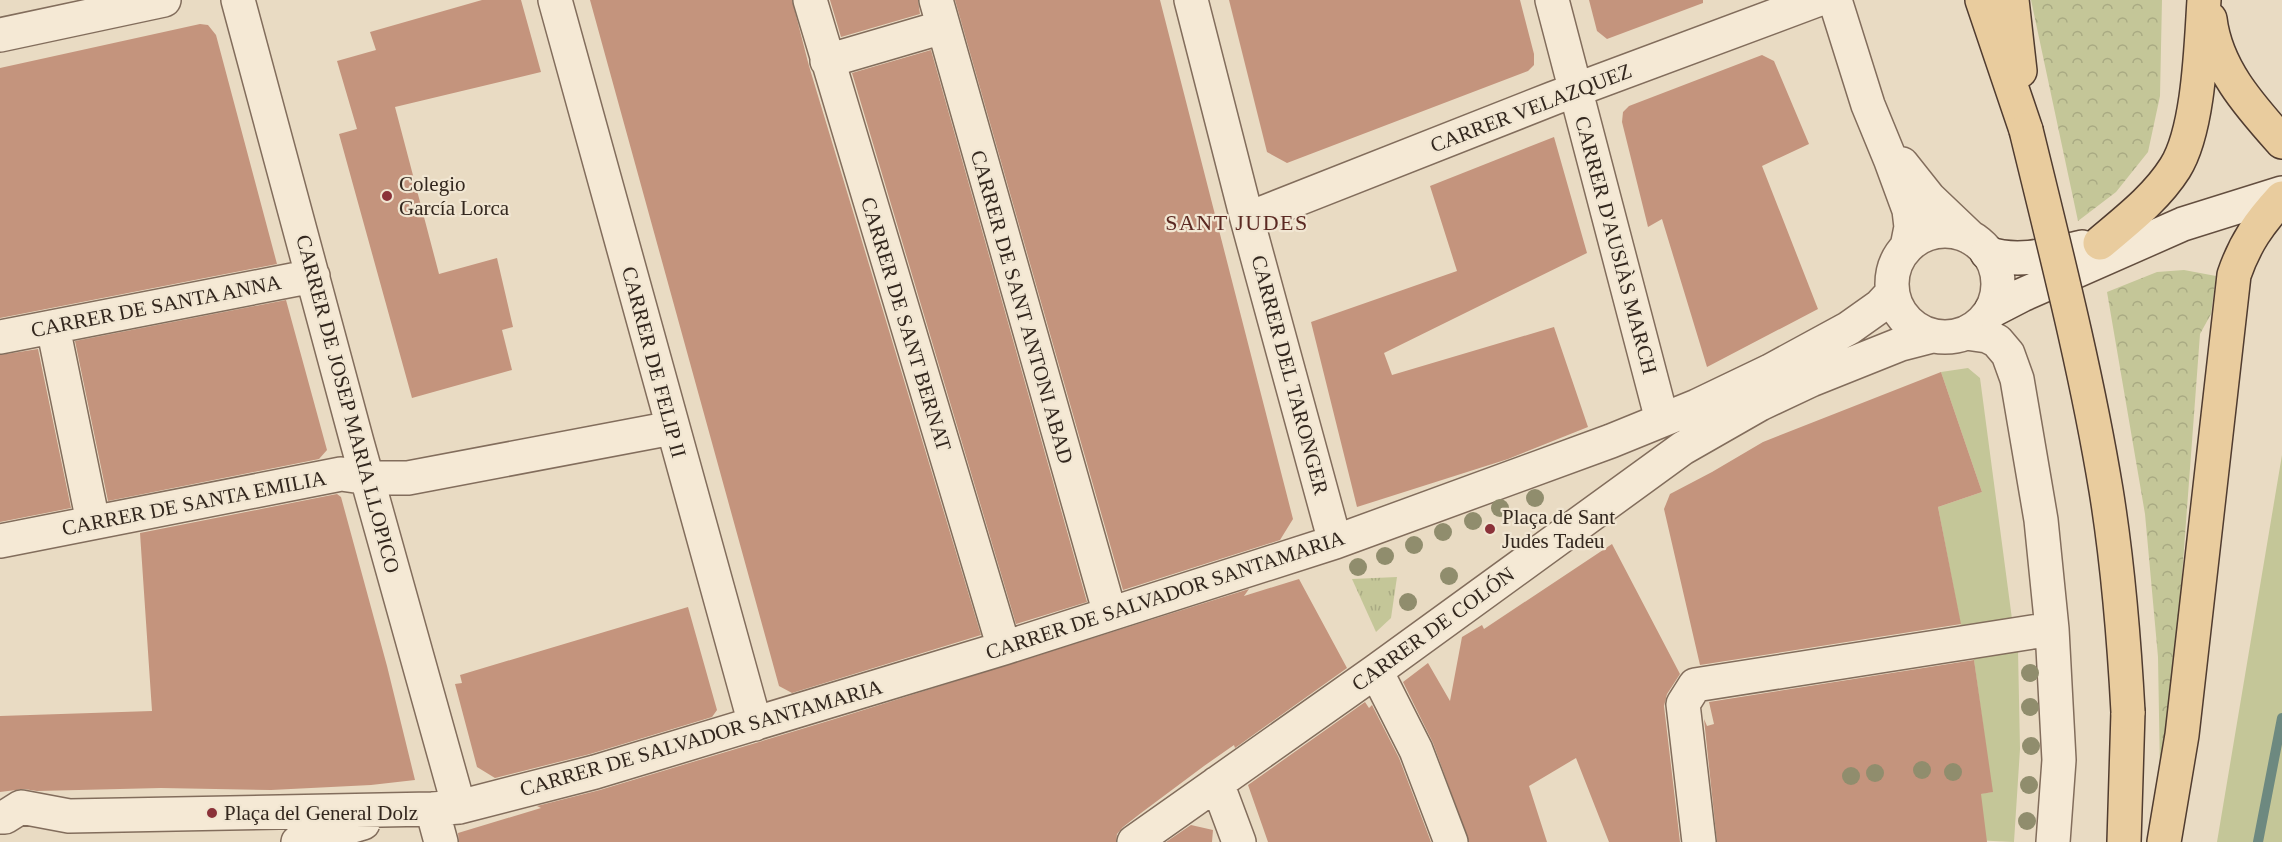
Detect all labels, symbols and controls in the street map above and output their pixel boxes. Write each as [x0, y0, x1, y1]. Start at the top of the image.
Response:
street label: CARRER VELAZQUEZ [1427, 59, 1635, 157]
street label: CARRER D'AUSIÀS MARCH [1570, 113, 1662, 377]
street label: CARRER DE SANT ANTONI ABAD [966, 148, 1078, 466]
place label: Colegio García Lorca [399, 172, 510, 220]
marker: Colegio García Lorca [380, 189, 394, 203]
street label: CARRER DE SANT BERNAT [856, 194, 956, 454]
district label: SANT JUDES [1165, 210, 1309, 235]
street label: CARRER DE JOSEP MARIA LLOPICO [291, 232, 405, 576]
street label: CARRER DEL TARONGER [1246, 253, 1334, 497]
street label: CARRER DE FELIP II [617, 264, 691, 460]
street label: CARRER DE SANTA ANNA [29, 270, 284, 342]
street label: CARRER DE SANTA EMILIA [60, 465, 329, 540]
place label: Plaça de Sant Judes Tadeu [1502, 505, 1615, 553]
marker: Plaça de Sant Judes Tadeu [1483, 522, 1497, 536]
street label: CARRER DE SALVADOR SANTAMARIA [983, 525, 1348, 664]
street label: CARRER DE COLÓN [1347, 562, 1519, 696]
street label: CARRER DE SALVADOR SANTAMARIA [517, 674, 886, 801]
place label: Plaça del General Dolz [224, 801, 418, 825]
marker: Plaça del General Dolz [205, 806, 219, 820]

